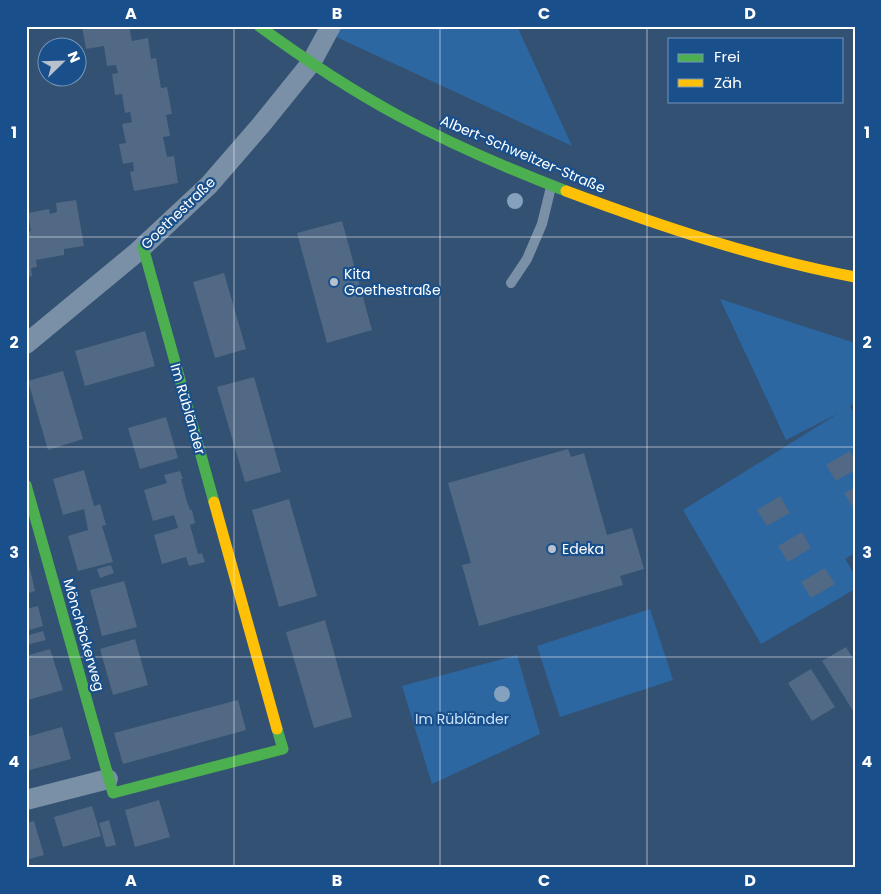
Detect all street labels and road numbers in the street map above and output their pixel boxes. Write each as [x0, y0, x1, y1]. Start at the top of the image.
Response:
street label: Albert-Schweitzer-Straße [437, 110, 609, 198]
street label: Goethestraße [136, 172, 220, 254]
street label: Im Rübländer [165, 361, 211, 457]
street label: Mönchäckerweg [58, 576, 110, 694]

